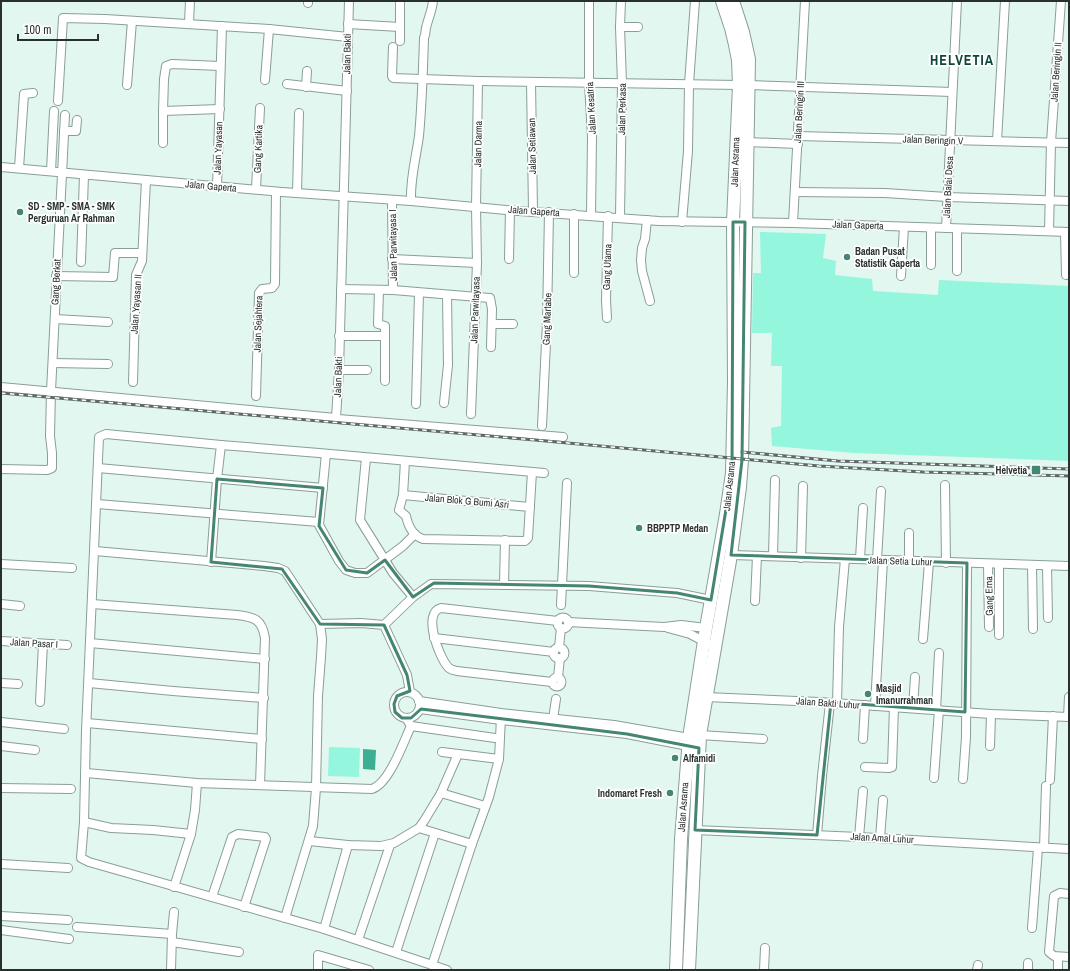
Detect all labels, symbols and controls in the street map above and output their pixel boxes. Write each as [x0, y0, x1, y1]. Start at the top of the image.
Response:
scale bar [18, 16, 98, 42]
text: 100 m [24, 22, 51, 38]
street label: Jalan Bakti [340, 34, 354, 74]
street label: Jalan Beringin II [1047, 42, 1065, 102]
district label: HELVETIA [930, 51, 994, 69]
street label: Jalan Kesatria [583, 81, 599, 135]
street label: Jalan Beringin III [791, 81, 807, 143]
street label: Jalan Perkasa [615, 82, 629, 135]
street label: Jalan Setiawan [525, 118, 539, 174]
street label: Jalan Darma [471, 120, 485, 167]
street label: Jalan Yayasan [211, 121, 225, 175]
street label: Gang Kartika [251, 124, 265, 173]
street label: Jalan Beringin V [902, 132, 964, 148]
street label: Jalan Asrama [728, 137, 742, 187]
street label: Jalan Balai Desa [940, 155, 956, 218]
street label: Jalan Gaperta [185, 177, 238, 195]
place label: SD - SMP - SMA - SMK Perguruan Ar Rahman [28, 200, 115, 225]
street label: Jalan Gaperta [508, 203, 561, 219]
marker: SD - SMP - SMA - SMK Perguruan Ar Rahman [15, 207, 25, 217]
street label: Jalan Parwitayasa I [386, 209, 400, 281]
street label: Jalan Gaperta [832, 218, 884, 232]
street label: Gang Utama [600, 243, 614, 290]
place label: Badan Pusat Statistik Gaperta [855, 245, 921, 270]
marker: Badan Pusat Statistik Gaperta [842, 252, 852, 262]
street label: Gang Berkat [48, 258, 64, 305]
street label: Jalan Yayasan II [127, 274, 145, 334]
street label: Jalan Parwitayasa [467, 276, 483, 344]
street label: Gang Martabe [540, 292, 554, 345]
street label: Jalan Sejahtera [251, 295, 266, 353]
street label: Jalan Bakti [331, 356, 345, 398]
street label: Jalan Asrama [720, 460, 738, 511]
place label: Helvetia [996, 464, 1027, 477]
marker: Helvetia [1030, 464, 1042, 476]
street label: Jalan Blok G Bumi Asri [424, 491, 510, 511]
place label: BBPPTP Medan [647, 522, 708, 535]
marker: BBPPTP Medan [634, 523, 644, 533]
street label: Jalan Setia Luhur [868, 553, 933, 569]
street label: Gang Erna [982, 576, 996, 616]
street label: Jalan Pasar I [10, 635, 58, 651]
place label: Masjid Imanurrahman [876, 682, 933, 707]
marker: Masjid Imanurrahman [863, 689, 873, 699]
street label: Jalan Bakti Luhur [796, 694, 861, 712]
place label: Alfamidi [683, 752, 715, 765]
marker: Alfamidi [670, 753, 680, 763]
street label: Jalan Asrama [675, 781, 691, 832]
place label: Indomaret Fresh [598, 787, 662, 800]
marker: Indomaret Fresh [665, 788, 675, 798]
street label: Jalan Amal Luhur [850, 830, 914, 846]

